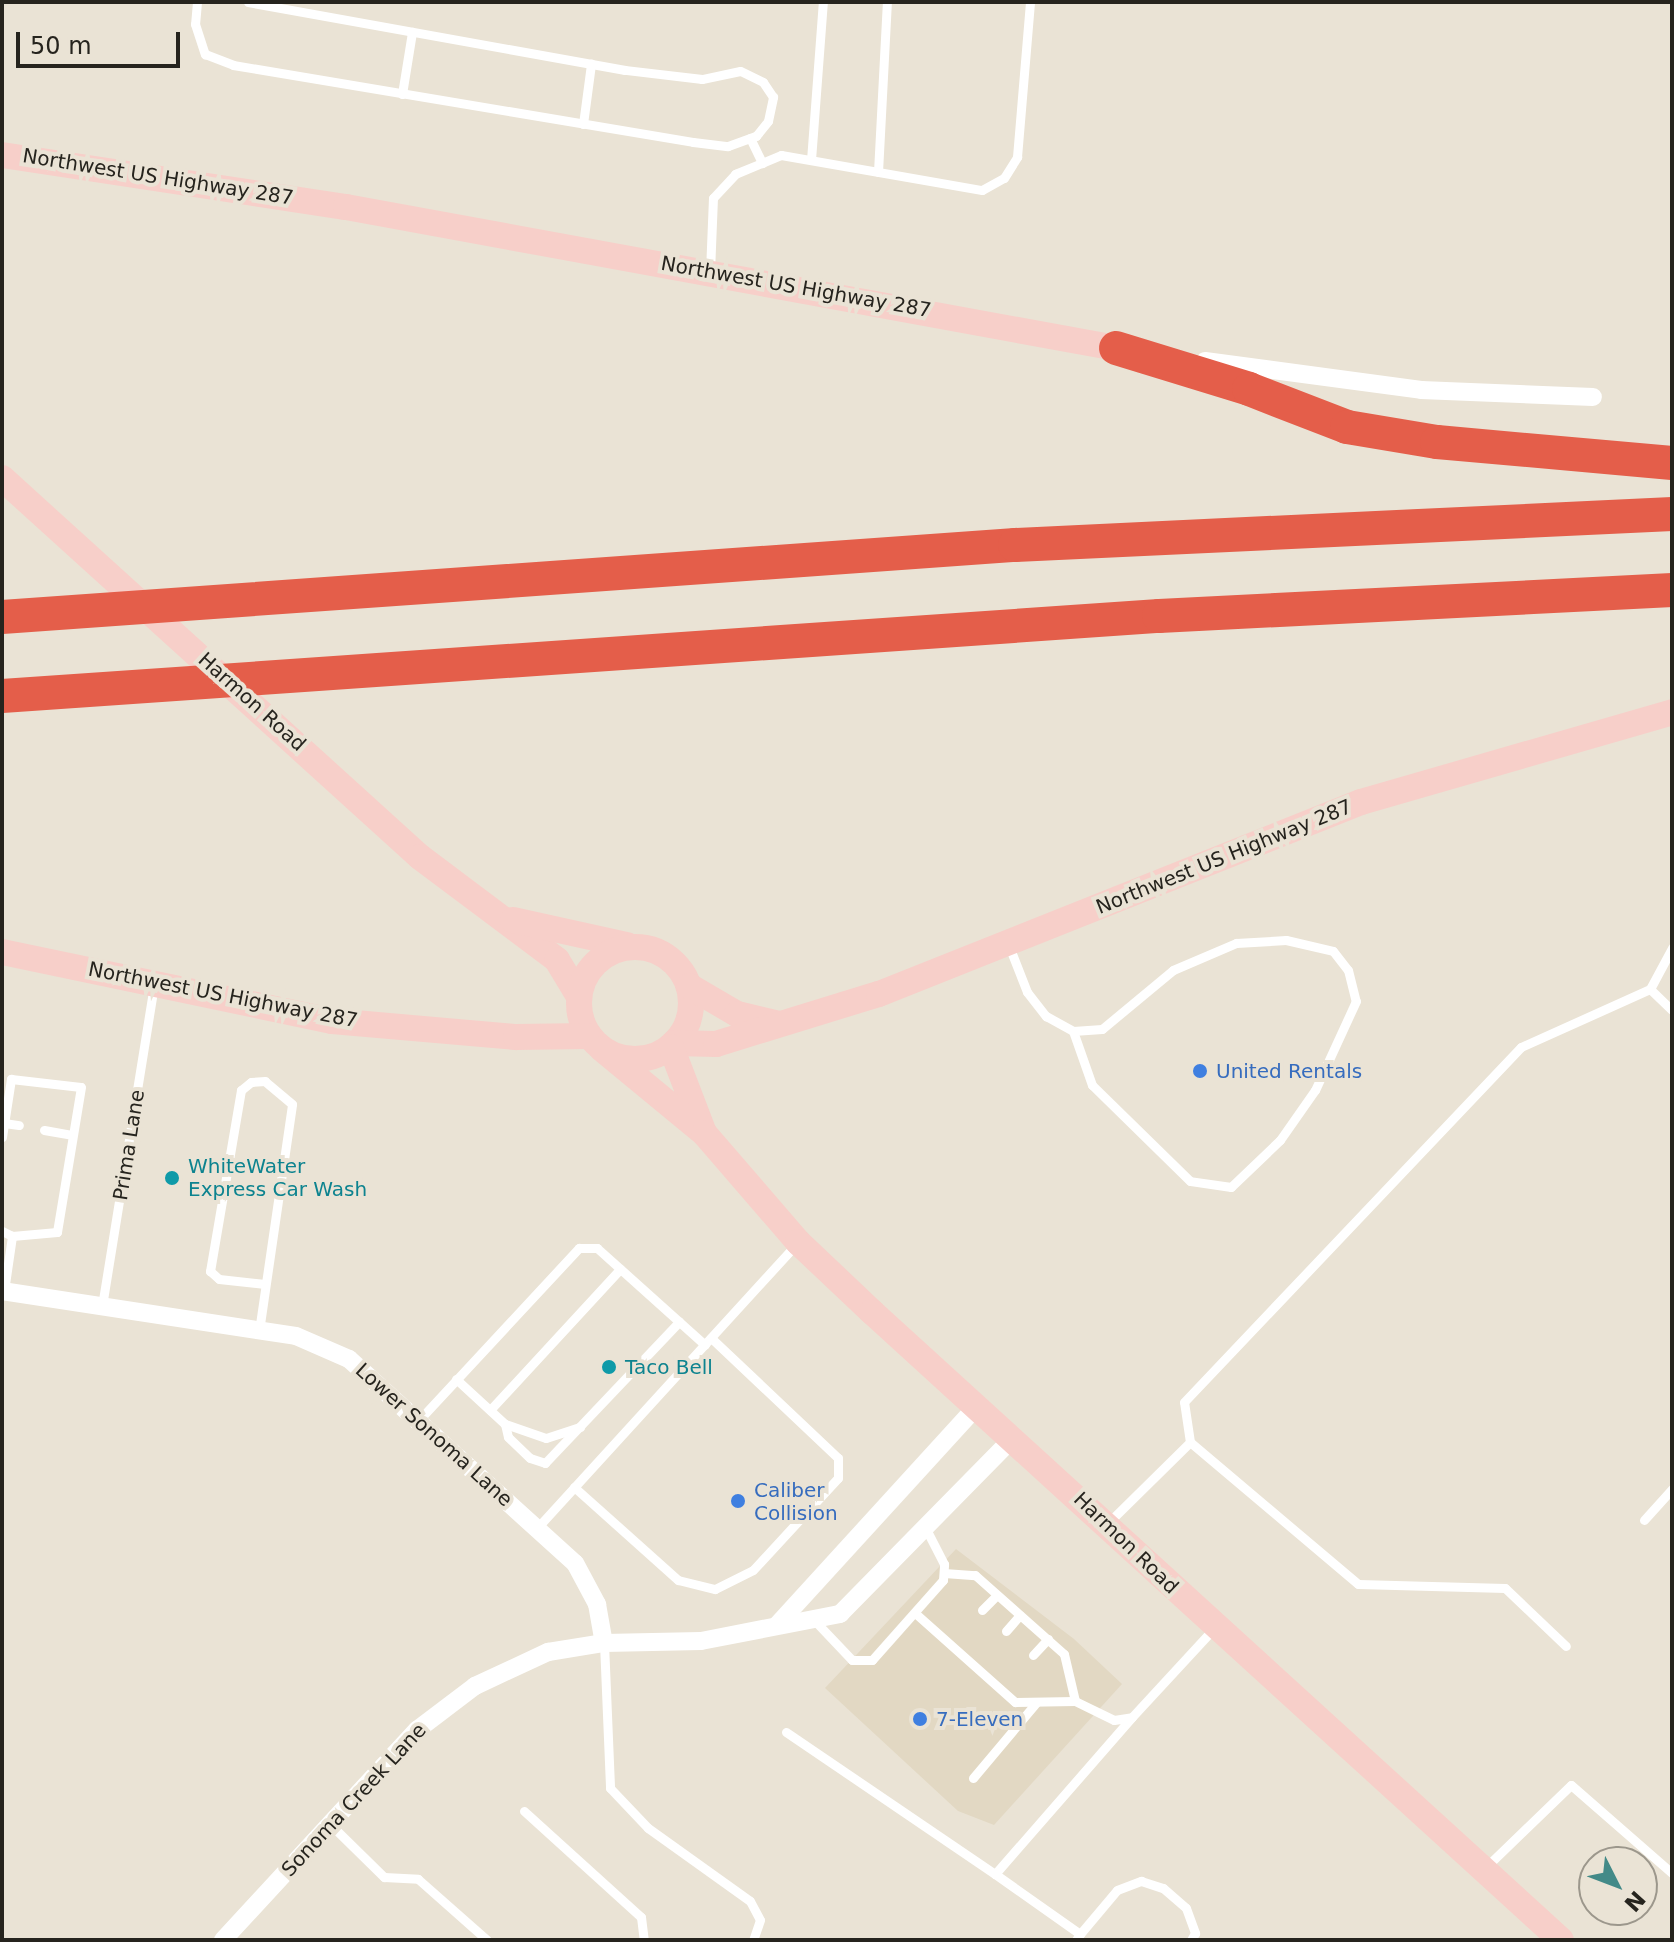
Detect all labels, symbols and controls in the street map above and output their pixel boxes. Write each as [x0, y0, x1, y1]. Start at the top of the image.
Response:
scale bar [20, 16, 184, 66]
text: 50 m [30, 32, 92, 60]
street label: Northwest US Highway 287 [21, 144, 295, 210]
street label: Northwest US Highway 287 [659, 251, 933, 323]
street label: Harmon Road [193, 648, 311, 756]
street label: Northwest US Highway 287 [1093, 795, 1355, 919]
street label: Northwest US Highway 287 [86, 957, 360, 1033]
place label: United Rentals [1216, 1059, 1362, 1083]
marker: United Rentals [1191, 1062, 1209, 1080]
street label: Prima Lane [108, 1088, 150, 1202]
place label: WhiteWater Express Car Wash [188, 1154, 367, 1201]
marker: WhiteWater Express Car Wash [163, 1169, 181, 1187]
place label: Taco Bell [625, 1355, 713, 1379]
street label: Lower Sonoma Lane [351, 1358, 517, 1512]
marker: Taco Bell [600, 1358, 618, 1376]
place label: Caliber Collision [754, 1478, 838, 1525]
street label: Harmon Road [1069, 1487, 1183, 1599]
marker: Caliber Collision [729, 1492, 747, 1510]
place label: 7-Eleven [936, 1707, 1023, 1731]
marker: 7-Eleven [911, 1710, 929, 1728]
street label: Sonoma Creek Lane [277, 1718, 431, 1882]
north arrow [1578, 1846, 1658, 1926]
text: N [1619, 1886, 1650, 1916]

